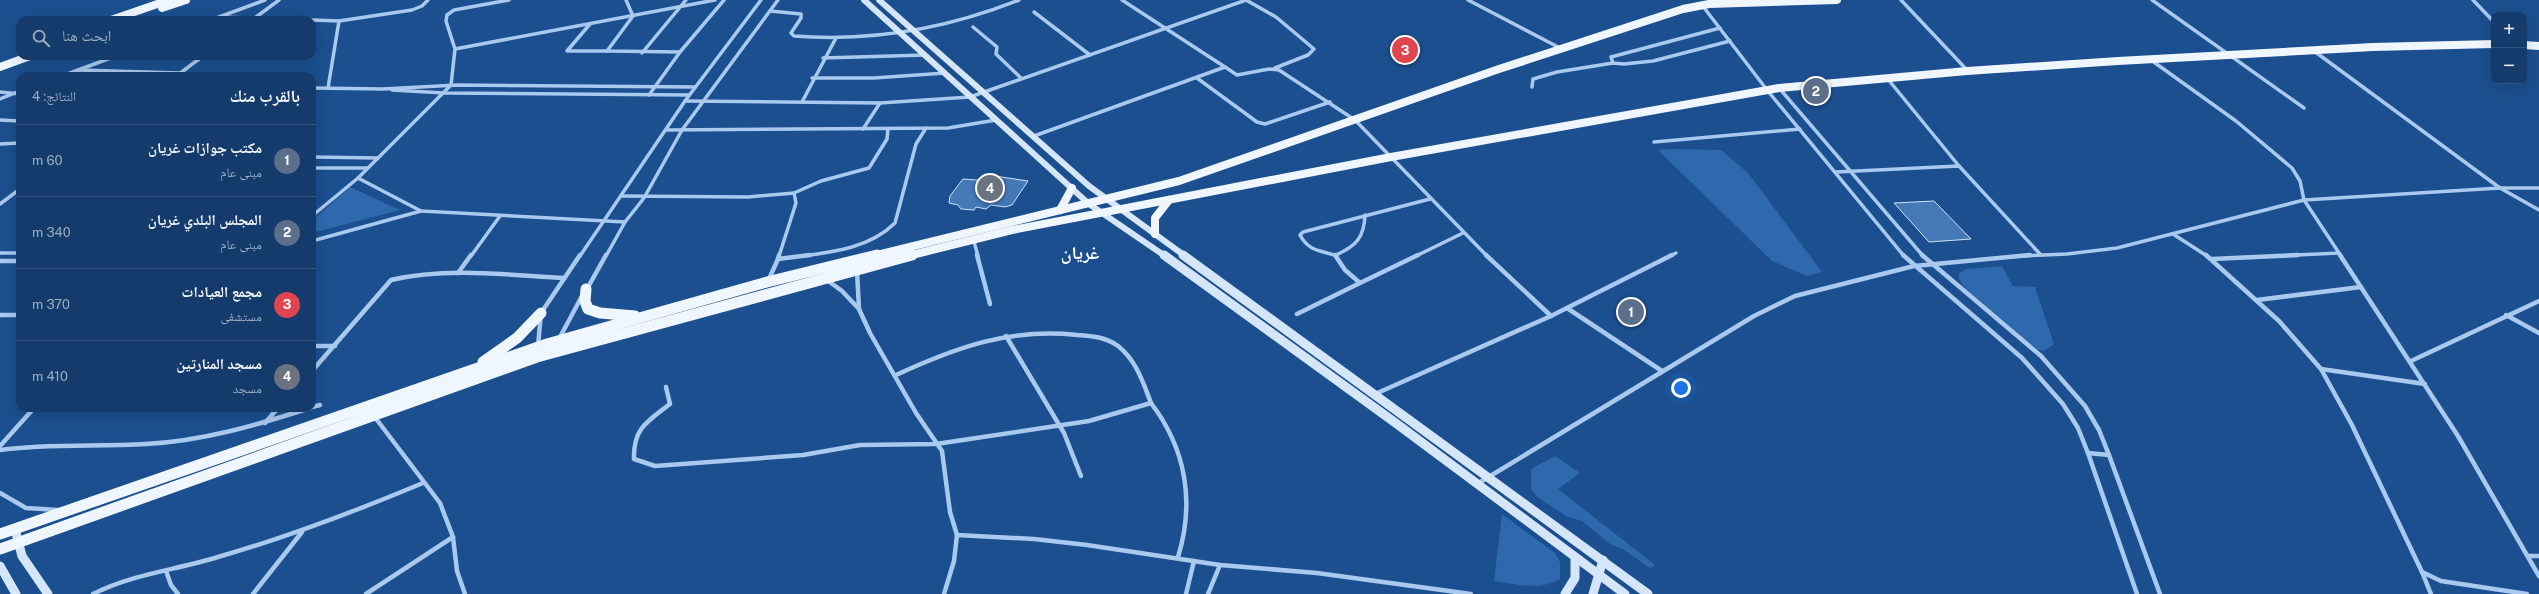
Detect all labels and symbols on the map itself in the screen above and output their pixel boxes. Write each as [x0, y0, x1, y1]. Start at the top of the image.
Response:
pin: 3 [1392, 35, 1418, 65]
pin: 2 [1803, 76, 1829, 106]
pin: 4 [977, 173, 1003, 203]
district label: غريان [1061, 242, 1099, 264]
pin: 1 [1618, 297, 1644, 327]
your location [1671, 378, 1691, 398]

